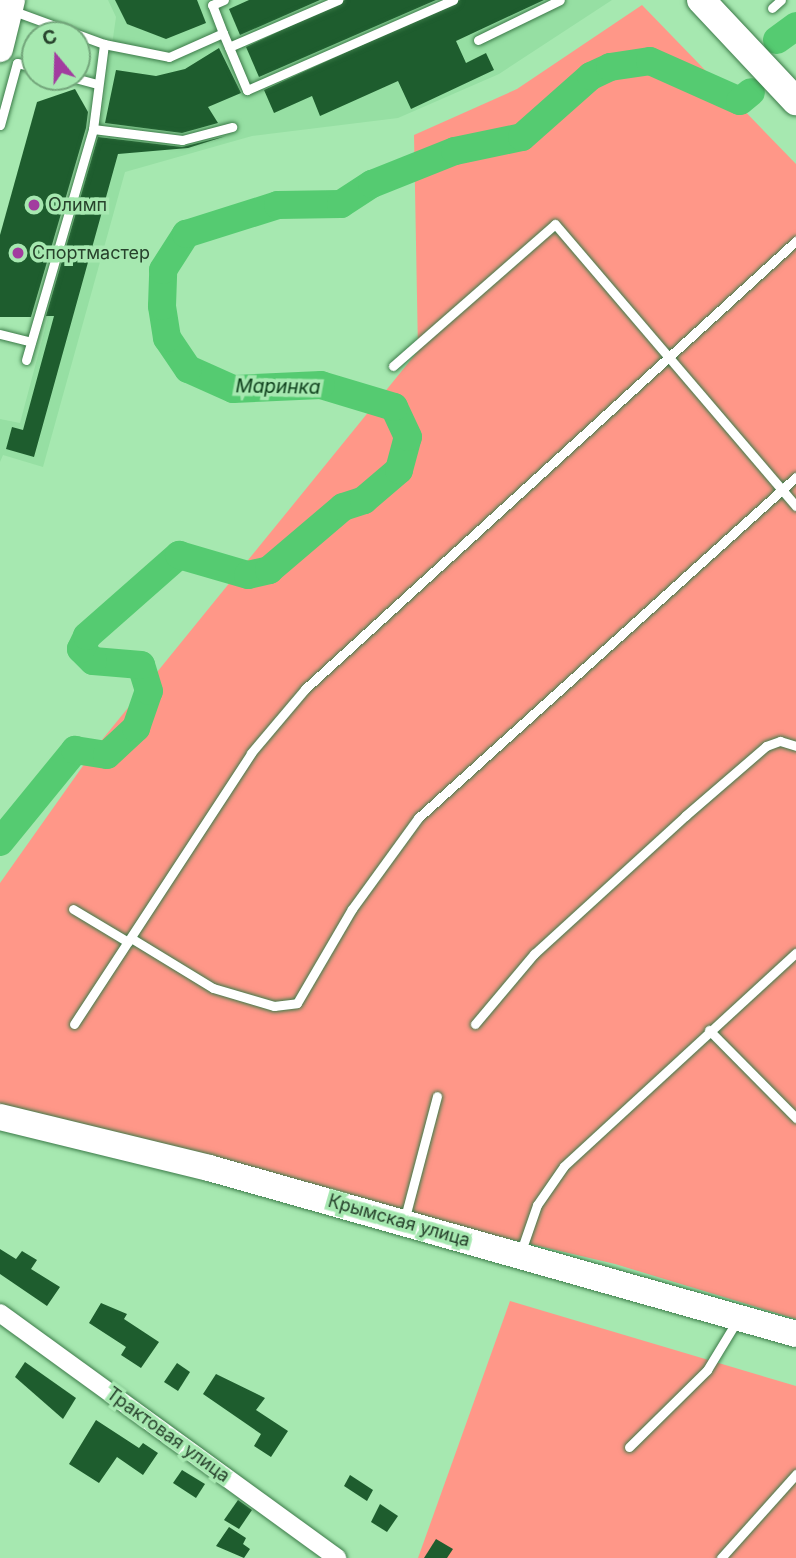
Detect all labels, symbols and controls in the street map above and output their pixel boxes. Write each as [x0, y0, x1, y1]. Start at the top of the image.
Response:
north arrow [21, 21, 91, 91]
text: С [39, 24, 60, 51]
place label: Олимп [48, 194, 107, 216]
marker: Олимп [26, 197, 42, 213]
place label: Спортмастер [32, 242, 150, 264]
marker: Спортмастер [10, 245, 26, 261]
water label: Маринка [235, 375, 321, 399]
street label: Крымская улица [326, 1190, 472, 1252]
street label: Трактовая улица [102, 1383, 234, 1487]

